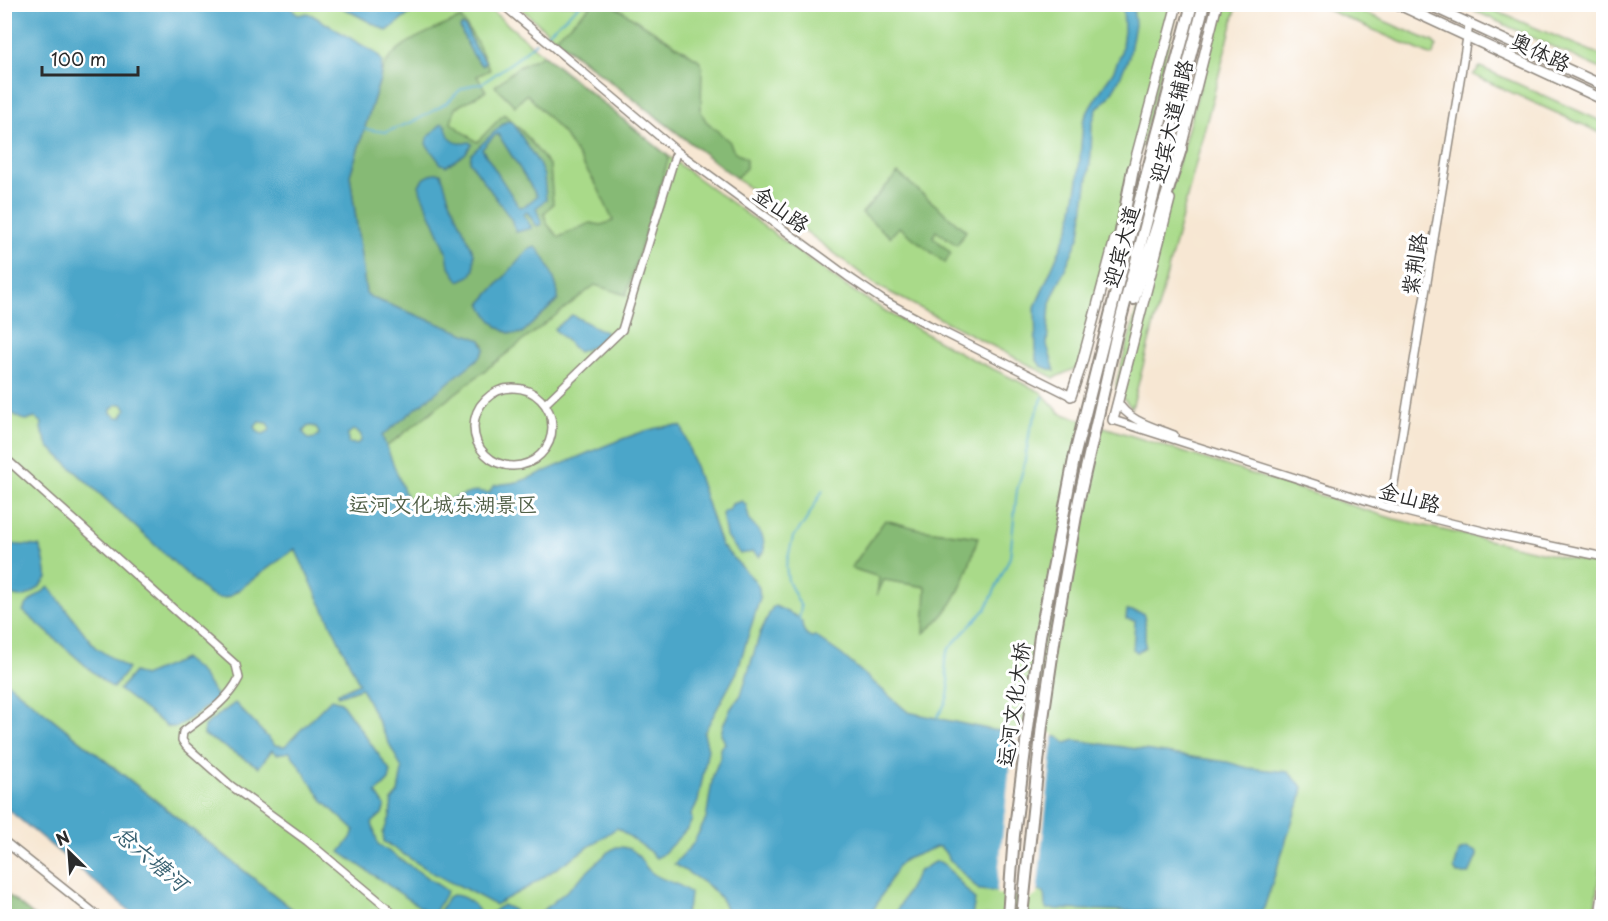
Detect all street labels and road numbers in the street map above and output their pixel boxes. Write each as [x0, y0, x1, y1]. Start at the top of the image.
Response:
street label: 奥体路 [1506, 23, 1576, 79]
street label: 迎宾大道辅路 [1140, 56, 1200, 186]
street label: 金山路 [747, 177, 817, 239]
street label: 迎宾大道 [1094, 201, 1146, 291]
street label: 紫荆路 [1392, 230, 1434, 298]
street label: 金山路 [1375, 472, 1445, 520]
street label: 运河文化大桥 [987, 639, 1037, 769]

